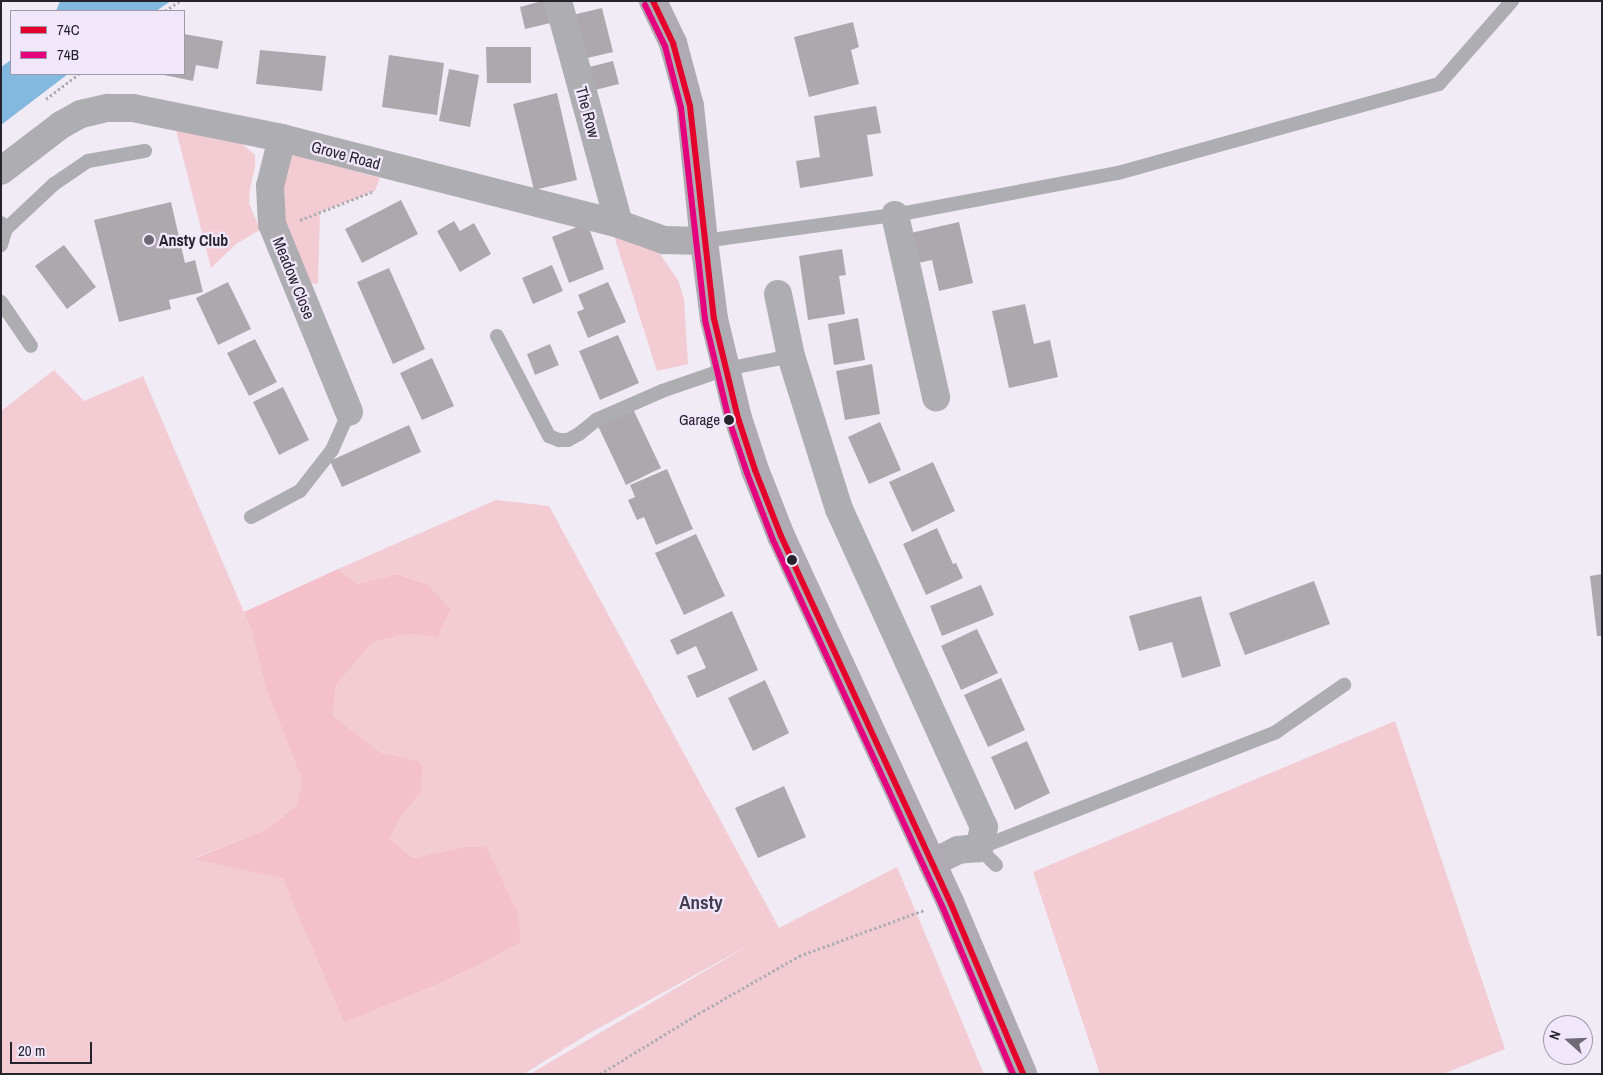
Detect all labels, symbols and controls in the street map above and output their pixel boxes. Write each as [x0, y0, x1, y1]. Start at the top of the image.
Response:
legend [10, 10, 185, 75]
text: 74C [57, 19, 80, 40]
text: 74B [57, 44, 79, 65]
street label: The Row [572, 84, 604, 140]
street label: Grove Road [309, 137, 383, 173]
place label: Ansty Club [159, 230, 228, 250]
marker: Ansty Club [143, 234, 155, 246]
street label: Meadow Close [269, 234, 319, 322]
place label: Garage [679, 411, 720, 429]
marker: Garage [724, 415, 734, 425]
unlabelled marker [787, 555, 797, 565]
district label: Ansty [679, 892, 723, 914]
north arrow [1543, 1015, 1593, 1065]
text: N [1545, 1028, 1565, 1042]
scale bar [12, 1032, 95, 1064]
text: 20 m [18, 1040, 45, 1061]

